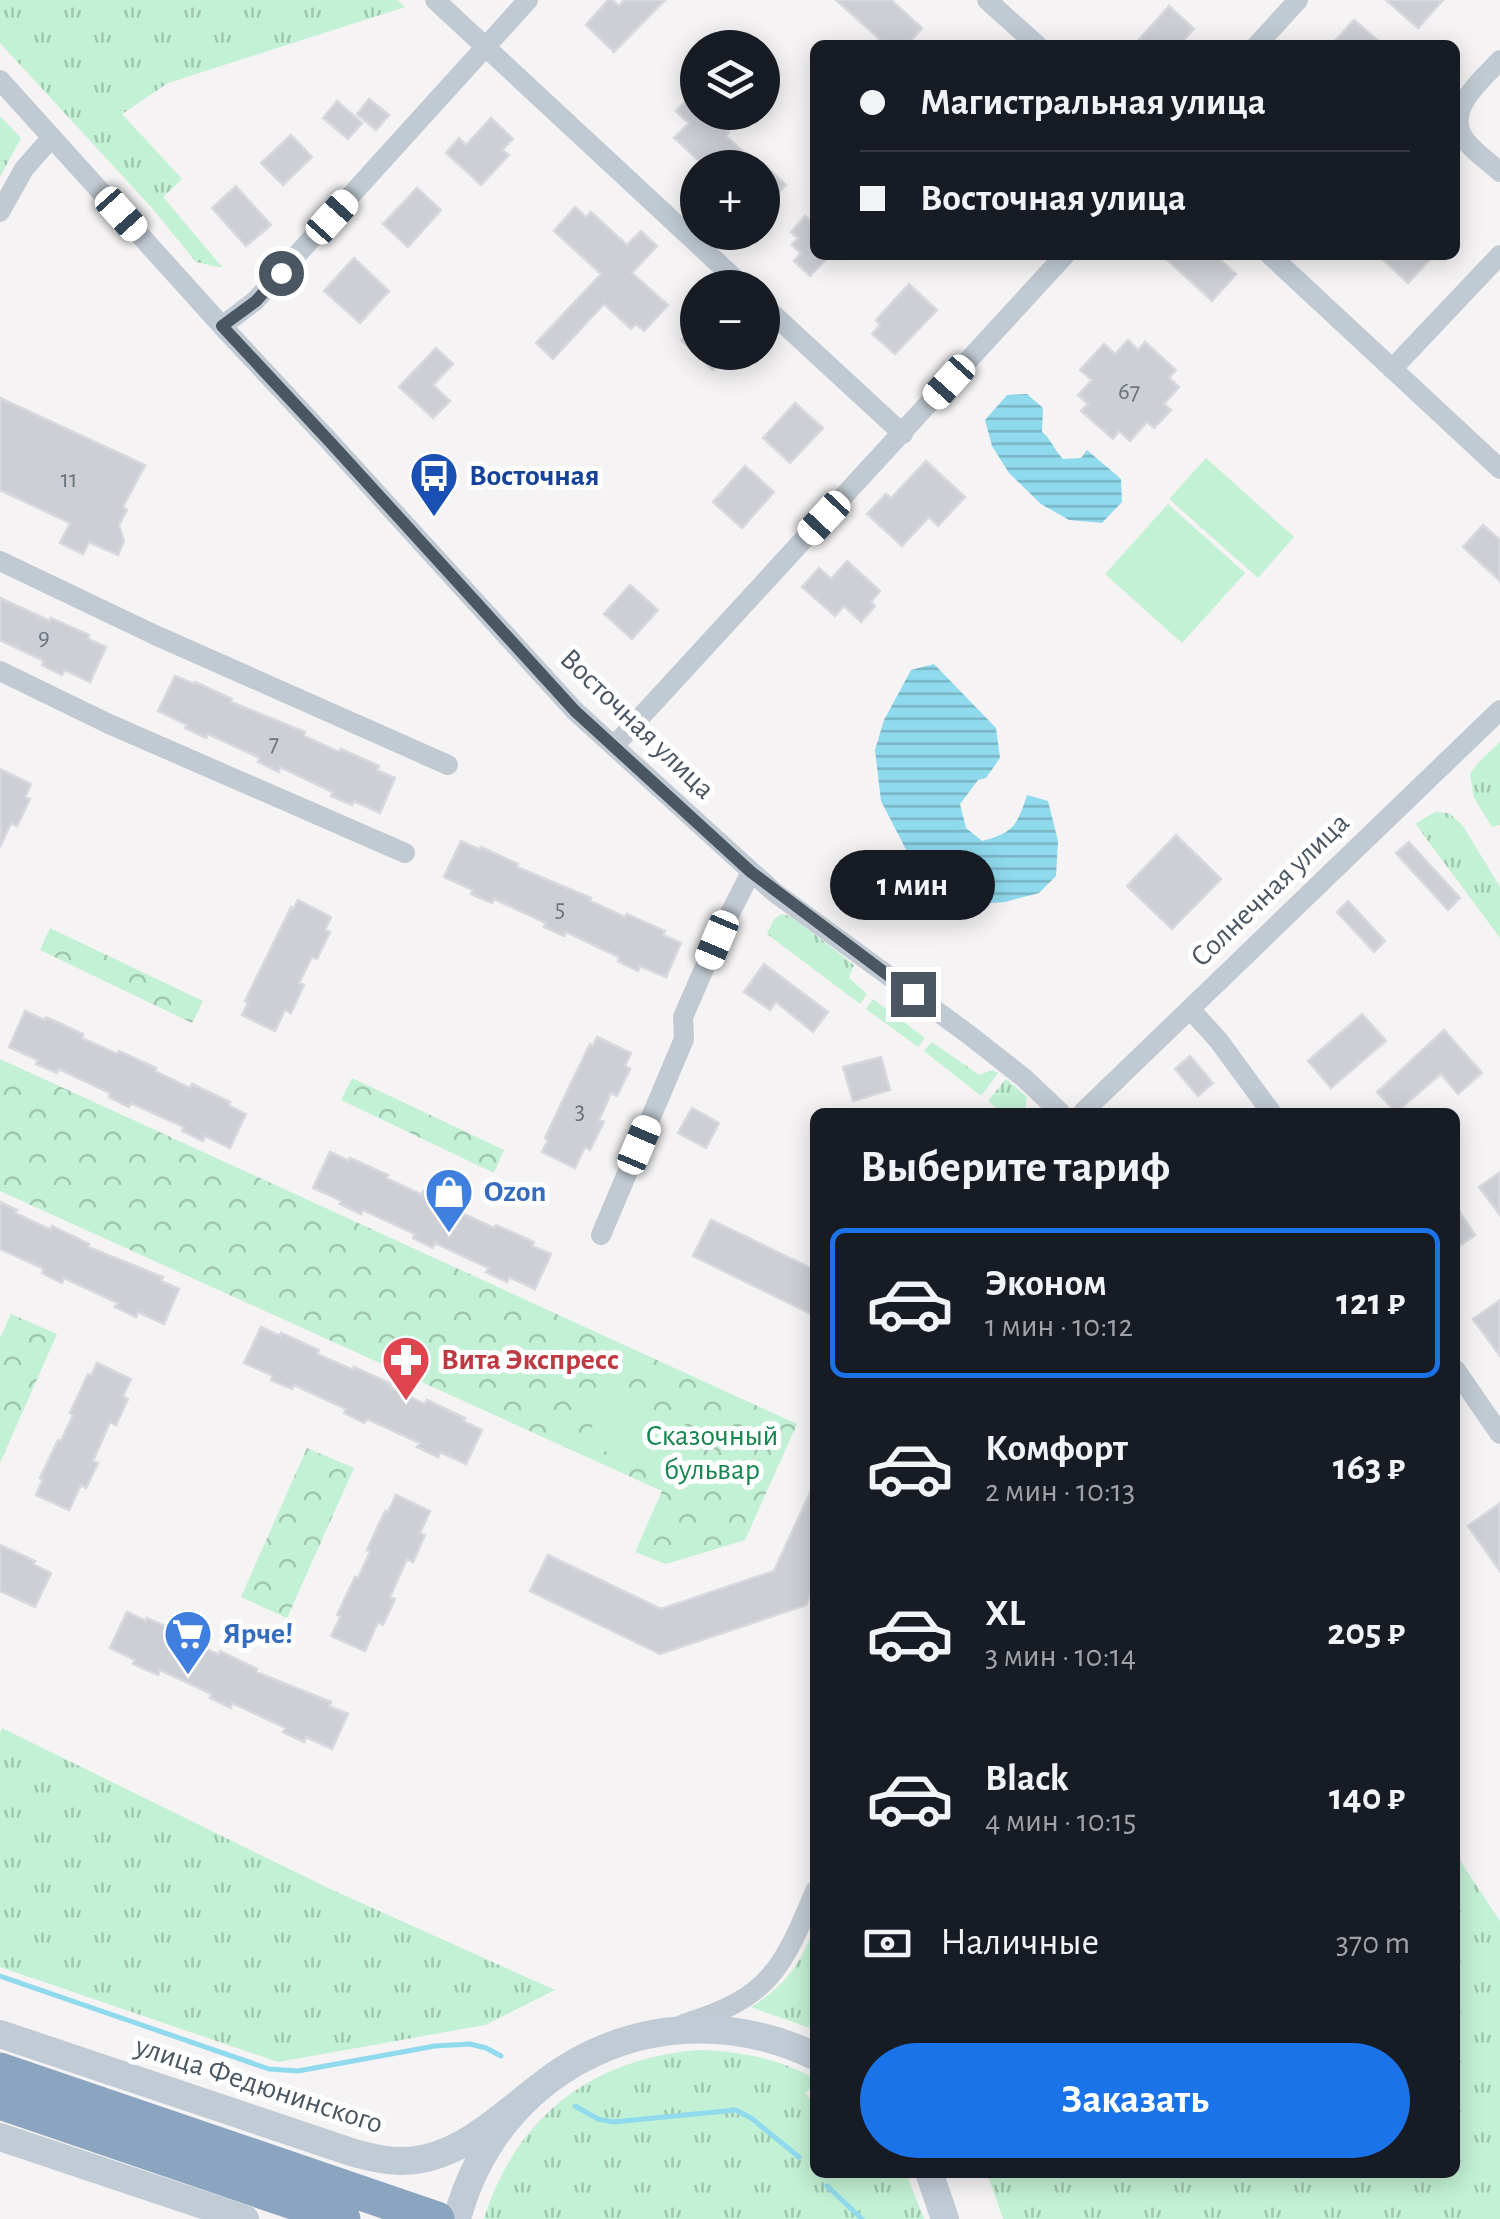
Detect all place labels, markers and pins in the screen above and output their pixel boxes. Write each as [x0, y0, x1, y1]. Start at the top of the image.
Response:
bus stop icon: Восточная [408, 450, 460, 518]
place label: Восточная [469, 461, 600, 491]
shop icon: Ozon [423, 1166, 475, 1234]
place label: Ozon [484, 1177, 546, 1207]
pharmacy icon: Вита Экспресс [380, 1334, 432, 1402]
place label: Вита Экспресс [441, 1345, 619, 1375]
supermarket icon: Ярче! [162, 1608, 214, 1676]
place label: Ярче! [223, 1619, 293, 1649]

